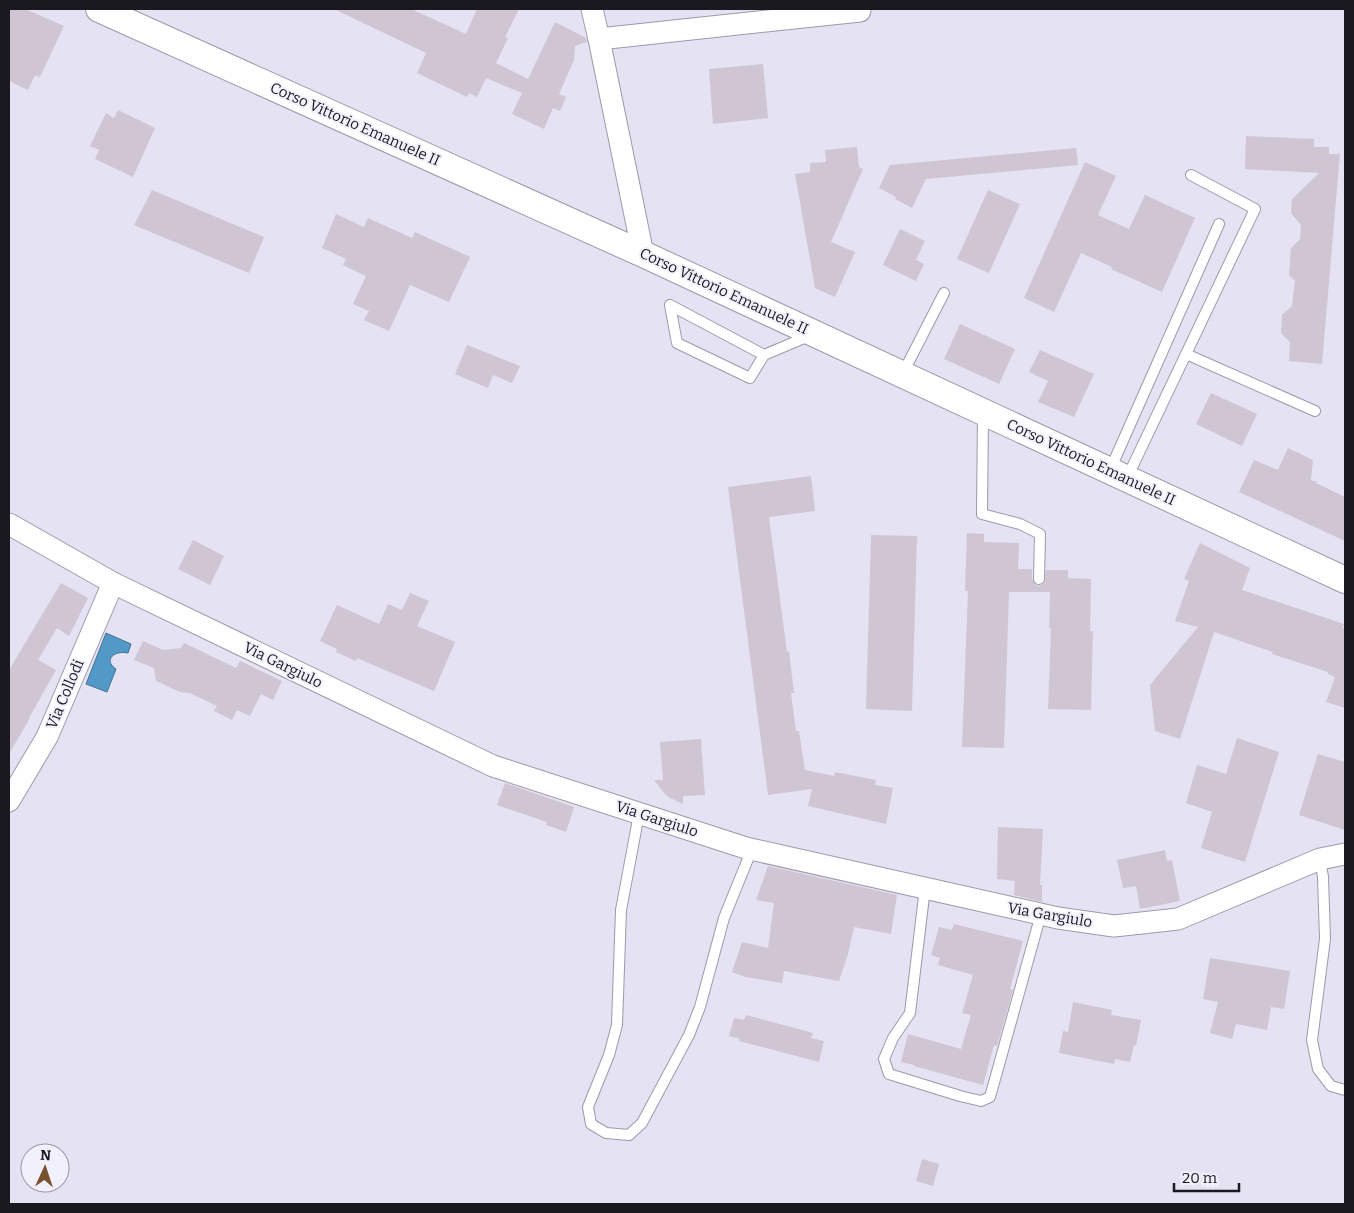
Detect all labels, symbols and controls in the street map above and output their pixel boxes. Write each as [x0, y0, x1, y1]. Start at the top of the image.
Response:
street label: Corso Vittorio Emanuele II [267, 78, 443, 170]
street label: Corso Vittorio Emanuele II [637, 244, 811, 338]
street label: Corso Vittorio Emanuele II [1004, 415, 1178, 509]
street label: Via Gargiulo [241, 638, 325, 692]
street label: Via Collodi [42, 656, 88, 731]
street label: Via Gargiulo [614, 797, 700, 841]
street label: Via Gargiulo [1006, 899, 1094, 931]
north arrow [20, 1143, 70, 1193]
text: N [40, 1147, 52, 1164]
scale bar [1174, 1160, 1239, 1192]
text: 20 m [1182, 1169, 1218, 1187]

